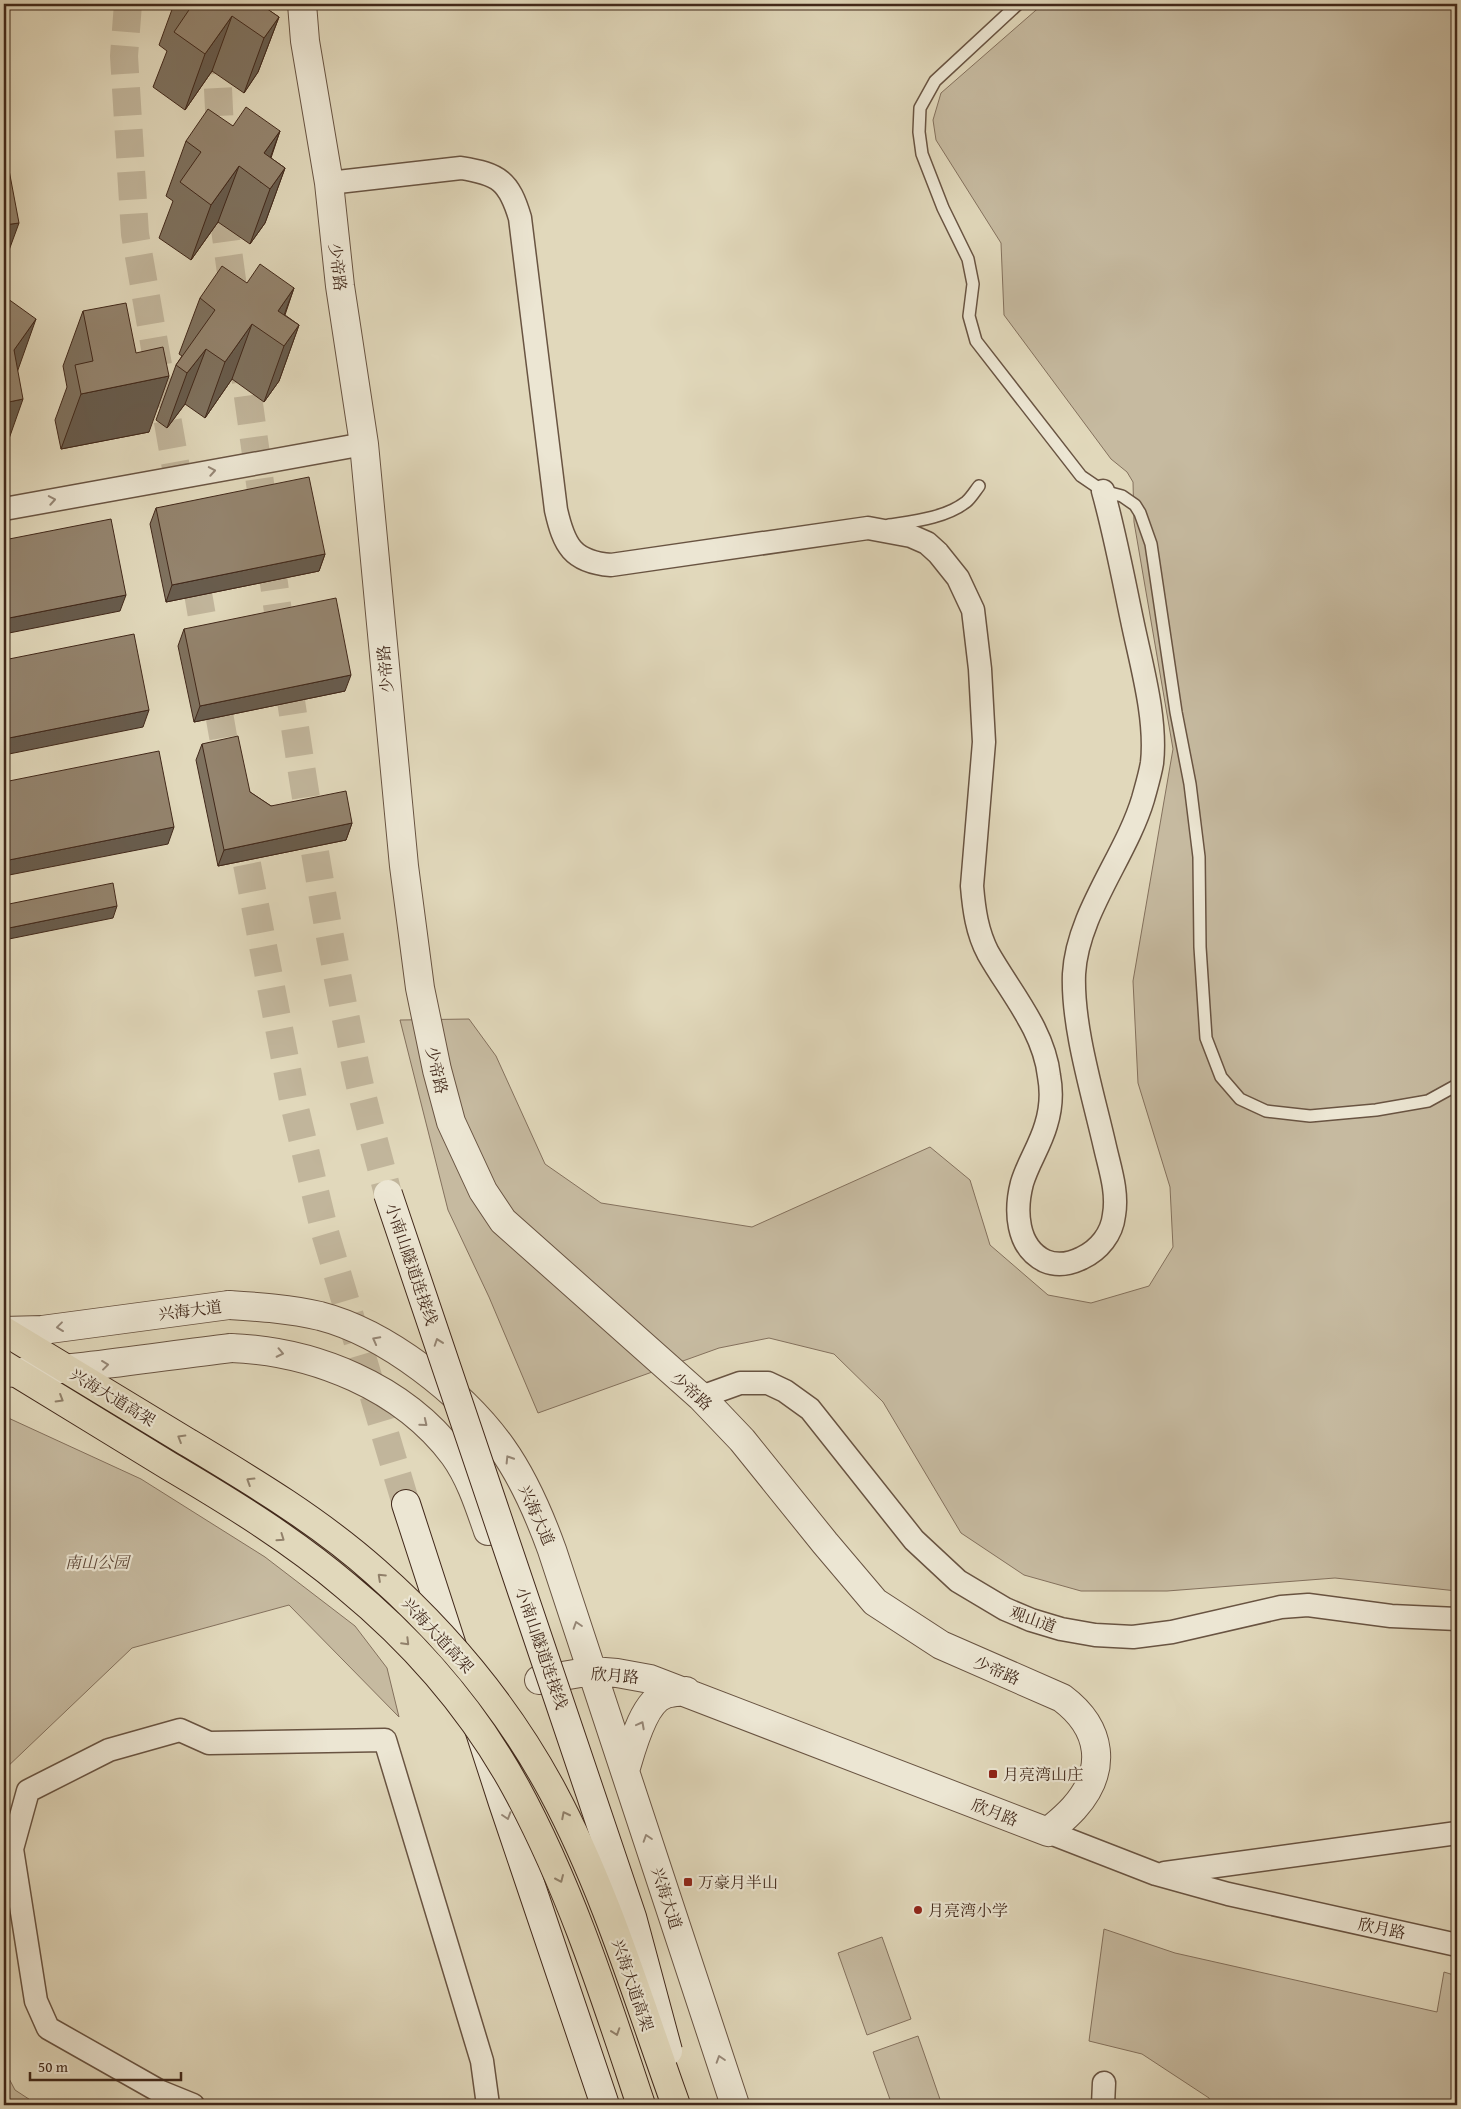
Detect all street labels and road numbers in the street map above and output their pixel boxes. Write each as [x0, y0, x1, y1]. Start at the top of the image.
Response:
street label: 少帝路 [323, 242, 353, 292]
street label: 少帝路 [371, 644, 399, 694]
street label: 少帝路 [420, 1044, 454, 1096]
street label: 小南山隧道连接线 [380, 1200, 444, 1328]
street label: 兴海大道 [157, 1294, 223, 1326]
street label: 兴海大道高架 [66, 1362, 160, 1432]
street label: 少帝路 [666, 1366, 718, 1416]
street label: 兴海大道 [513, 1481, 561, 1549]
street label: 小南山隧道连接线 [510, 1584, 574, 1712]
street label: 兴海大道高架 [396, 1592, 480, 1678]
street label: 观山道 [1006, 1600, 1060, 1638]
street label: 少帝路 [970, 1650, 1024, 1690]
street label: 欣月路 [590, 1661, 640, 1689]
street label: 欣月路 [968, 1792, 1022, 1832]
street label: 兴海大道 [646, 1864, 688, 1932]
street label: 欣月路 [1356, 1911, 1408, 1945]
street label: 兴海大道高架 [606, 1936, 660, 2034]

